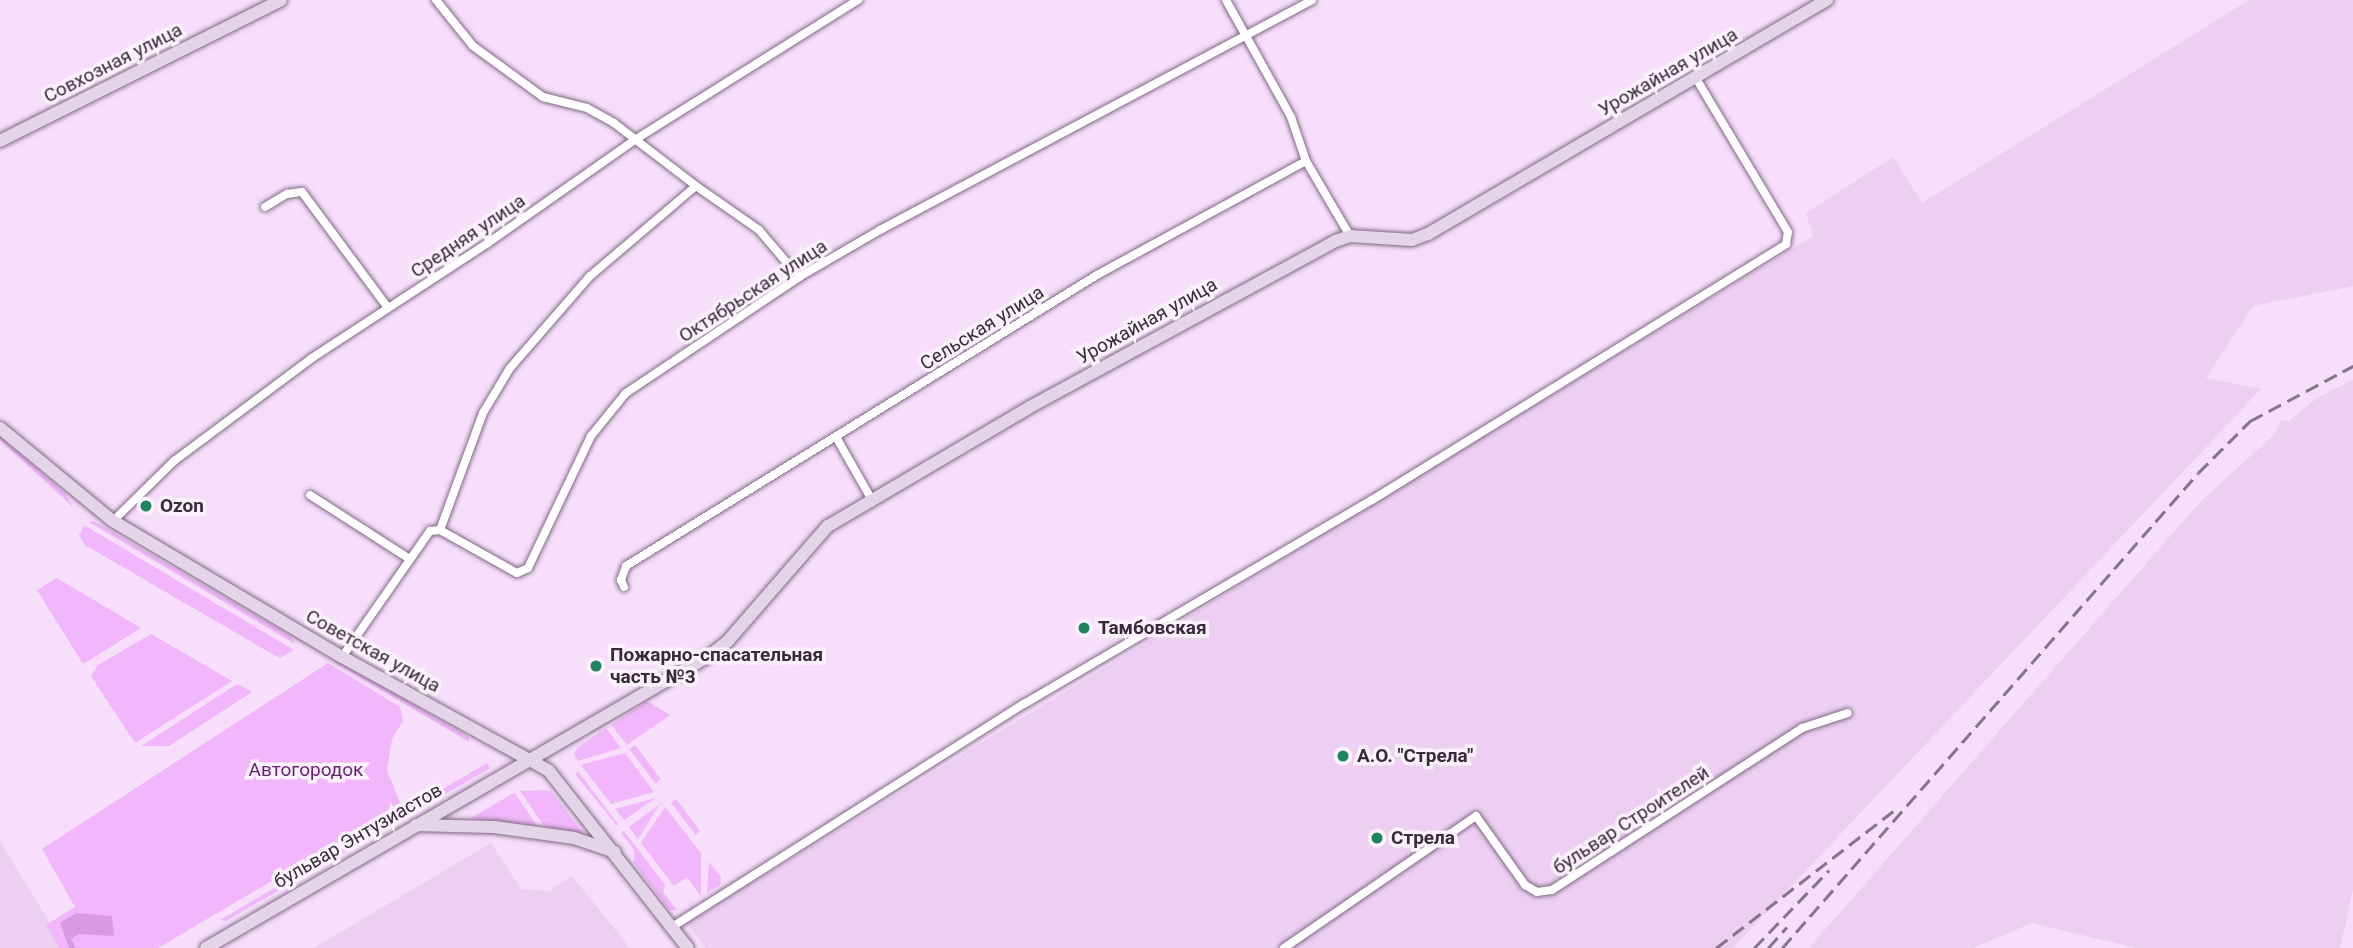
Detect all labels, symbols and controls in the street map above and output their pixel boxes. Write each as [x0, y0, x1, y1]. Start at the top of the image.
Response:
street label: Совхозная улица [40, 18, 186, 108]
street label: Урожайная улица [1594, 23, 1742, 121]
street label: Средняя улица [406, 189, 530, 283]
street label: Октябрьская улица [675, 235, 831, 347]
street label: Урожайная улица [1073, 273, 1221, 369]
street label: Сельская улица [916, 281, 1048, 375]
place label: Ozon [160, 495, 204, 517]
marker: Ozon [138, 498, 154, 514]
street label: Советская улица [302, 605, 444, 697]
place label: Тамбовская [1098, 617, 1207, 639]
marker: Тамбовская [1076, 620, 1092, 636]
place label: Пожарно-спасательная часть №3 [610, 644, 823, 688]
marker: Пожарно-спасательная часть №3 [588, 658, 604, 674]
place label: А.О. "Стрела" [1357, 745, 1473, 767]
marker: А.О. "Стрела" [1335, 748, 1351, 764]
park label: Автогородок [249, 759, 363, 781]
street label: бульвар Строителей [1549, 761, 1713, 879]
street label: бульвар Энтузиастов [270, 779, 446, 893]
place label: Стрела [1391, 827, 1455, 849]
marker: Стрела [1369, 830, 1385, 846]

